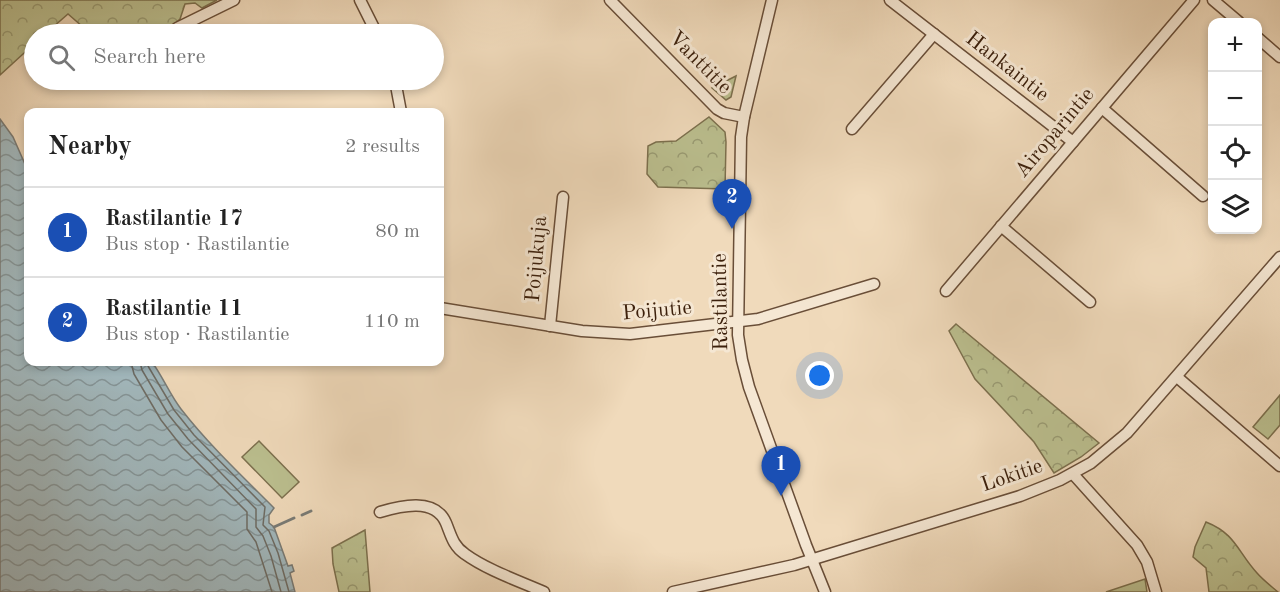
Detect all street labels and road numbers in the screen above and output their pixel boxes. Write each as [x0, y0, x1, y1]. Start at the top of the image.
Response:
street label: Vanttitie [665, 28, 735, 98]
street label: Hankaintie [961, 28, 1053, 106]
street label: Airoparintie [1012, 84, 1098, 182]
street label: Poijukuja [523, 215, 551, 303]
street label: Rastilantie [710, 253, 732, 351]
street label: Poijutie [621, 297, 693, 325]
street label: Lokitie [978, 456, 1046, 496]

